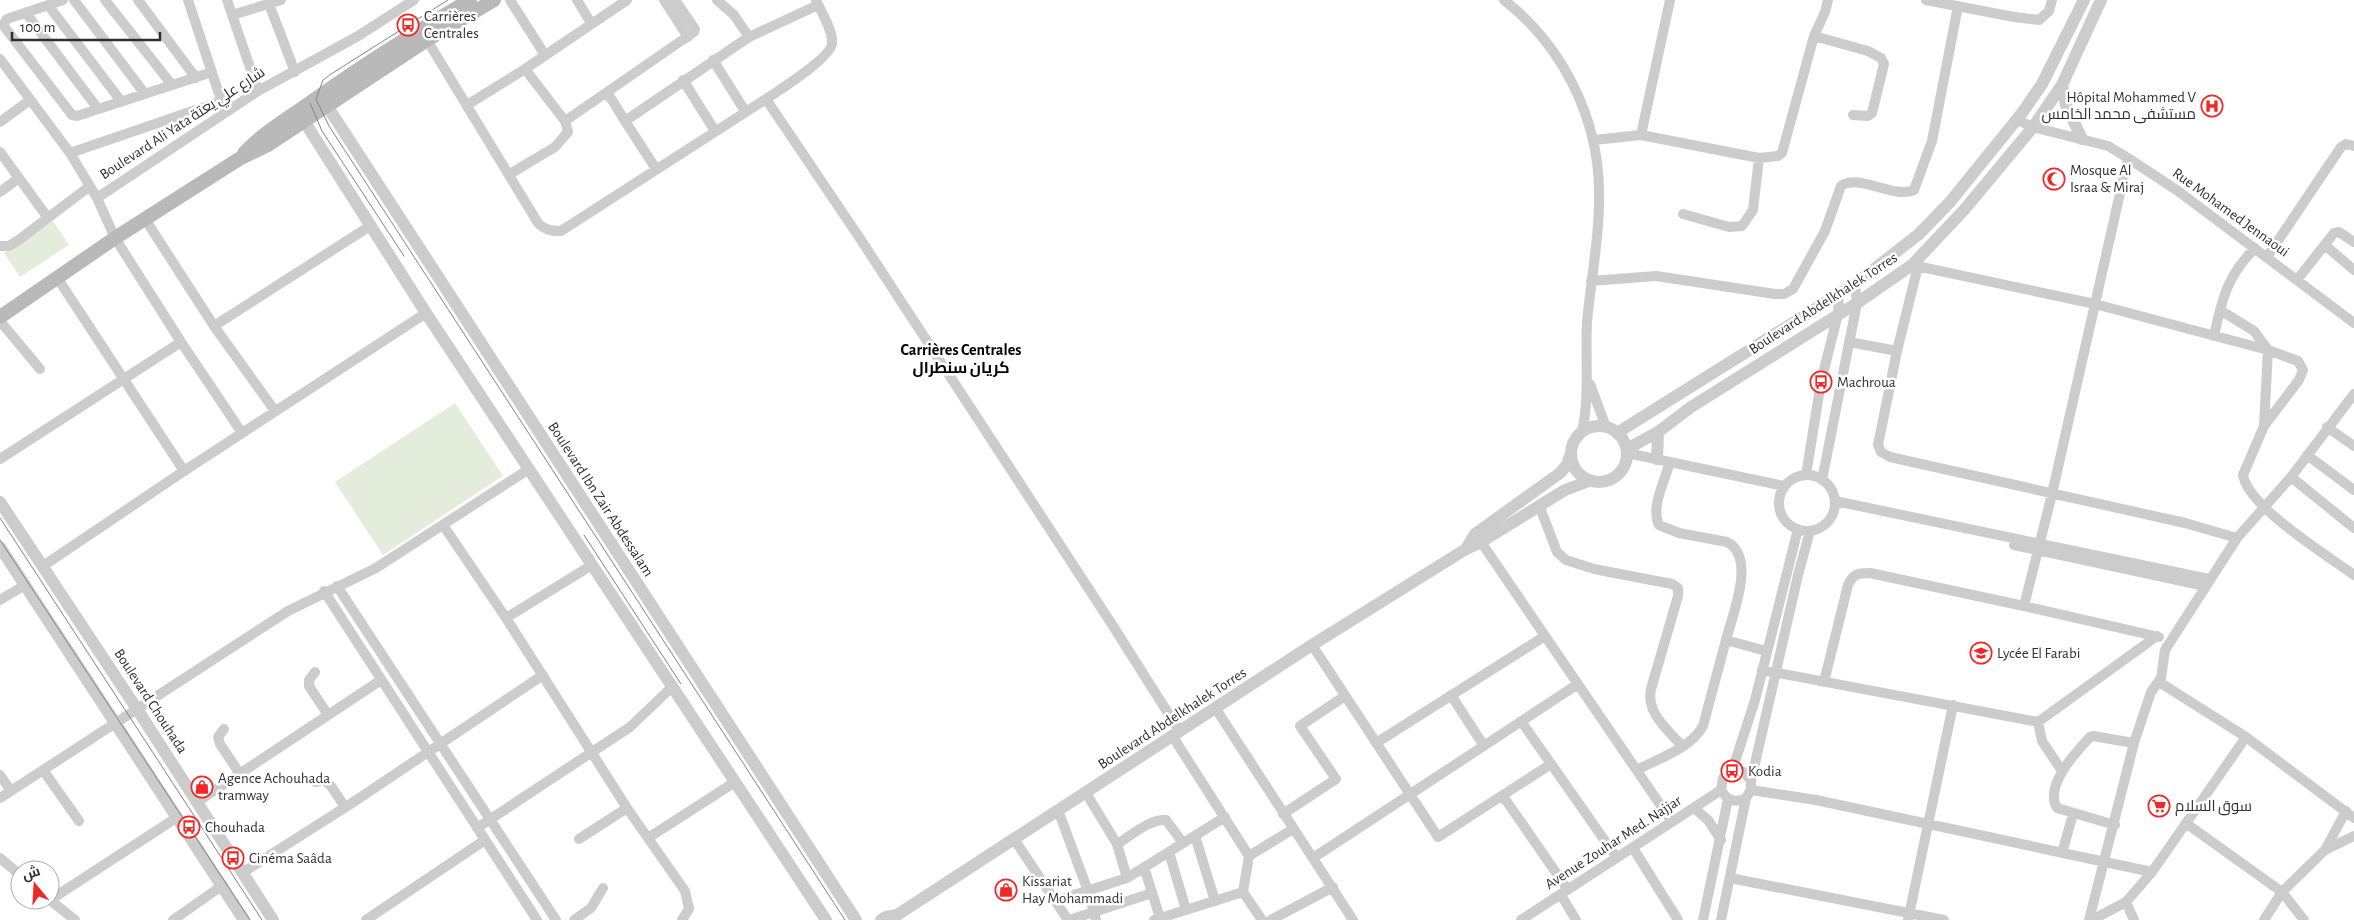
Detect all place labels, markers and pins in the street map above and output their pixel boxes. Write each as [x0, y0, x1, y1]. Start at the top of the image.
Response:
place label: Carrières Centrales [424, 9, 479, 41]
bus stop icon: Carrières Centrales [396, 13, 420, 37]
place label: Hôpital Mohammed V مستشفى محمد الخامس [2042, 90, 2197, 124]
hospital icon: Hôpital Mohammed V مستشفى محمد الخامس [2200, 94, 2224, 118]
place label: Mosque Al Israa & Miraj [2070, 163, 2144, 195]
mosque icon: Mosque Al Israa & Miraj [2042, 167, 2066, 191]
bus stop icon: Machroua [1809, 370, 1833, 394]
place label: Machroua [1837, 375, 1896, 390]
school or university icon: Lycée El Farabi [1969, 641, 1993, 665]
place label: Lycée El Farabi [1997, 646, 2080, 661]
bus stop icon: Kodia [1720, 759, 1744, 783]
place label: Kodia [1748, 764, 1782, 779]
place label: Agence Achouhada tramway [218, 771, 330, 803]
shop icon: Agence Achouhada tramway [190, 775, 214, 799]
supermarket icon: سوق السلام [2147, 794, 2171, 818]
place label: سوق السلام [2175, 799, 2252, 816]
bus stop icon: Chouhada [177, 815, 201, 839]
place label: Chouhada [205, 820, 265, 835]
bus stop icon: Cinéma Saâda [221, 846, 245, 870]
place label: Cinéma Saâda [249, 851, 332, 866]
place label: Kissariat Hay Mohammadi [1022, 874, 1123, 906]
shop icon: Kissariat Hay Mohammadi [994, 878, 1018, 902]

